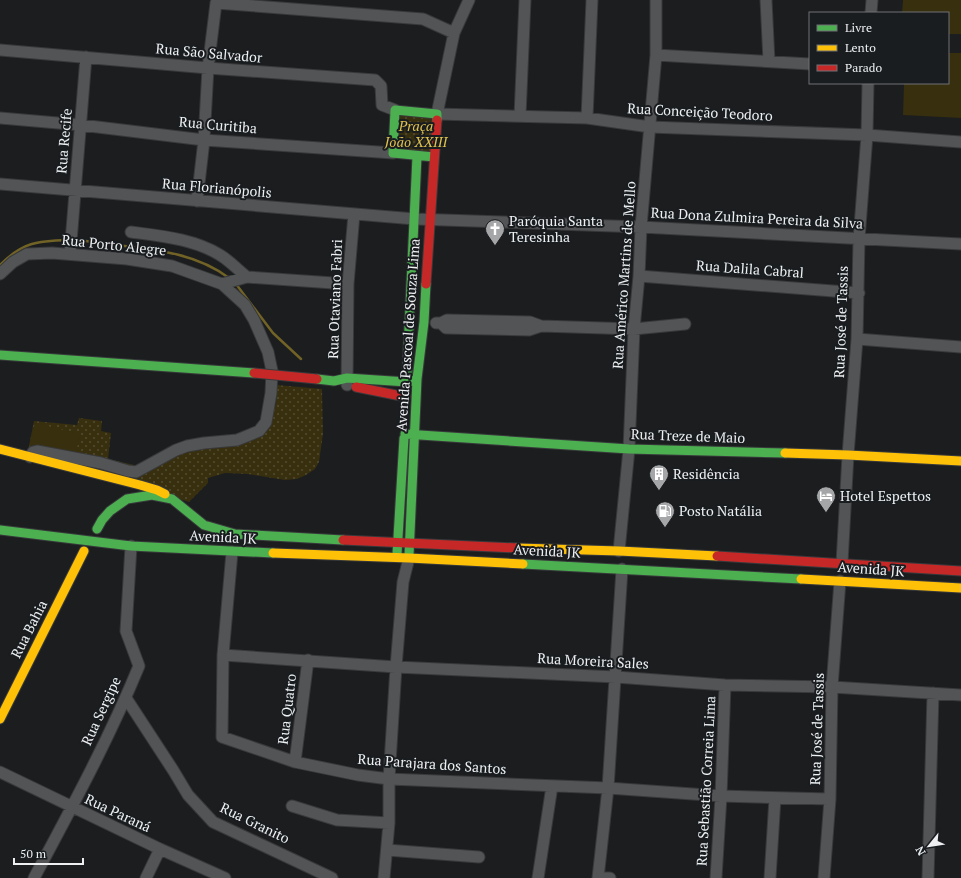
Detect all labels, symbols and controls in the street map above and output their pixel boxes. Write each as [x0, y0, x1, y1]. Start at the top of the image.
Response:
legend [809, 12, 949, 84]
text: Livre [845, 20, 872, 35]
street label: Rua São Salvador [155, 38, 264, 67]
text: Lento [845, 40, 876, 55]
text: Parado [845, 60, 883, 75]
street label: Rua Conceição Teodoro [627, 98, 773, 125]
street label: Rua Recife [51, 108, 76, 174]
street label: Rua Curitiba [178, 112, 258, 137]
park label: Praça João XXIII [384, 116, 449, 151]
street label: Rua Florianópolis [161, 173, 273, 202]
street label: Rua Américo Martins de Mello [607, 180, 640, 369]
street label: Rua Dona Zulmira Pereira da Silva [650, 202, 864, 233]
place label: Paróquia Santa Teresinha [509, 211, 603, 246]
church icon: Paróquia Santa Teresinha [484, 218, 506, 246]
street label: Rua Porto Alegre [61, 230, 167, 259]
street label: Avenida Pascoal de Souza Lima [391, 238, 424, 432]
street label: Rua Otaviano Fabri [323, 239, 346, 359]
street label: Rua Dalila Cabral [696, 255, 805, 282]
street label: Rua José de Tassis [829, 265, 852, 378]
street label: Rua Treze de Maio [631, 424, 746, 447]
building icon: Residência [648, 463, 670, 491]
place label: Residência [673, 464, 740, 483]
hotel icon: Hotel Espettos [815, 485, 837, 513]
place label: Hotel Espettos [840, 486, 931, 505]
fuel station icon: Posto Natália [654, 500, 676, 528]
place label: Posto Natália [679, 501, 762, 520]
street label: Avenida JK [189, 525, 258, 548]
street label: Avenida JK [513, 539, 582, 562]
street label: Avenida JK [837, 557, 906, 580]
street label: Rua Bahia [6, 597, 51, 661]
street label: Rua Moreira Sales [537, 648, 649, 673]
street label: Rua Quatro [273, 672, 300, 745]
street label: Rua José de Tassis [805, 672, 828, 785]
street label: Rua Sergipe [76, 673, 125, 748]
street label: Rua Sebastião Correia Lima [692, 695, 719, 867]
street label: Rua Parajara dos Santos [357, 749, 507, 778]
street label: Rua Paraná [82, 789, 154, 836]
street label: Rua Granito [217, 798, 293, 848]
north arrow [909, 826, 949, 866]
scale bar [14, 840, 83, 866]
text: N [912, 843, 928, 858]
text: 50 m [20, 846, 47, 861]

